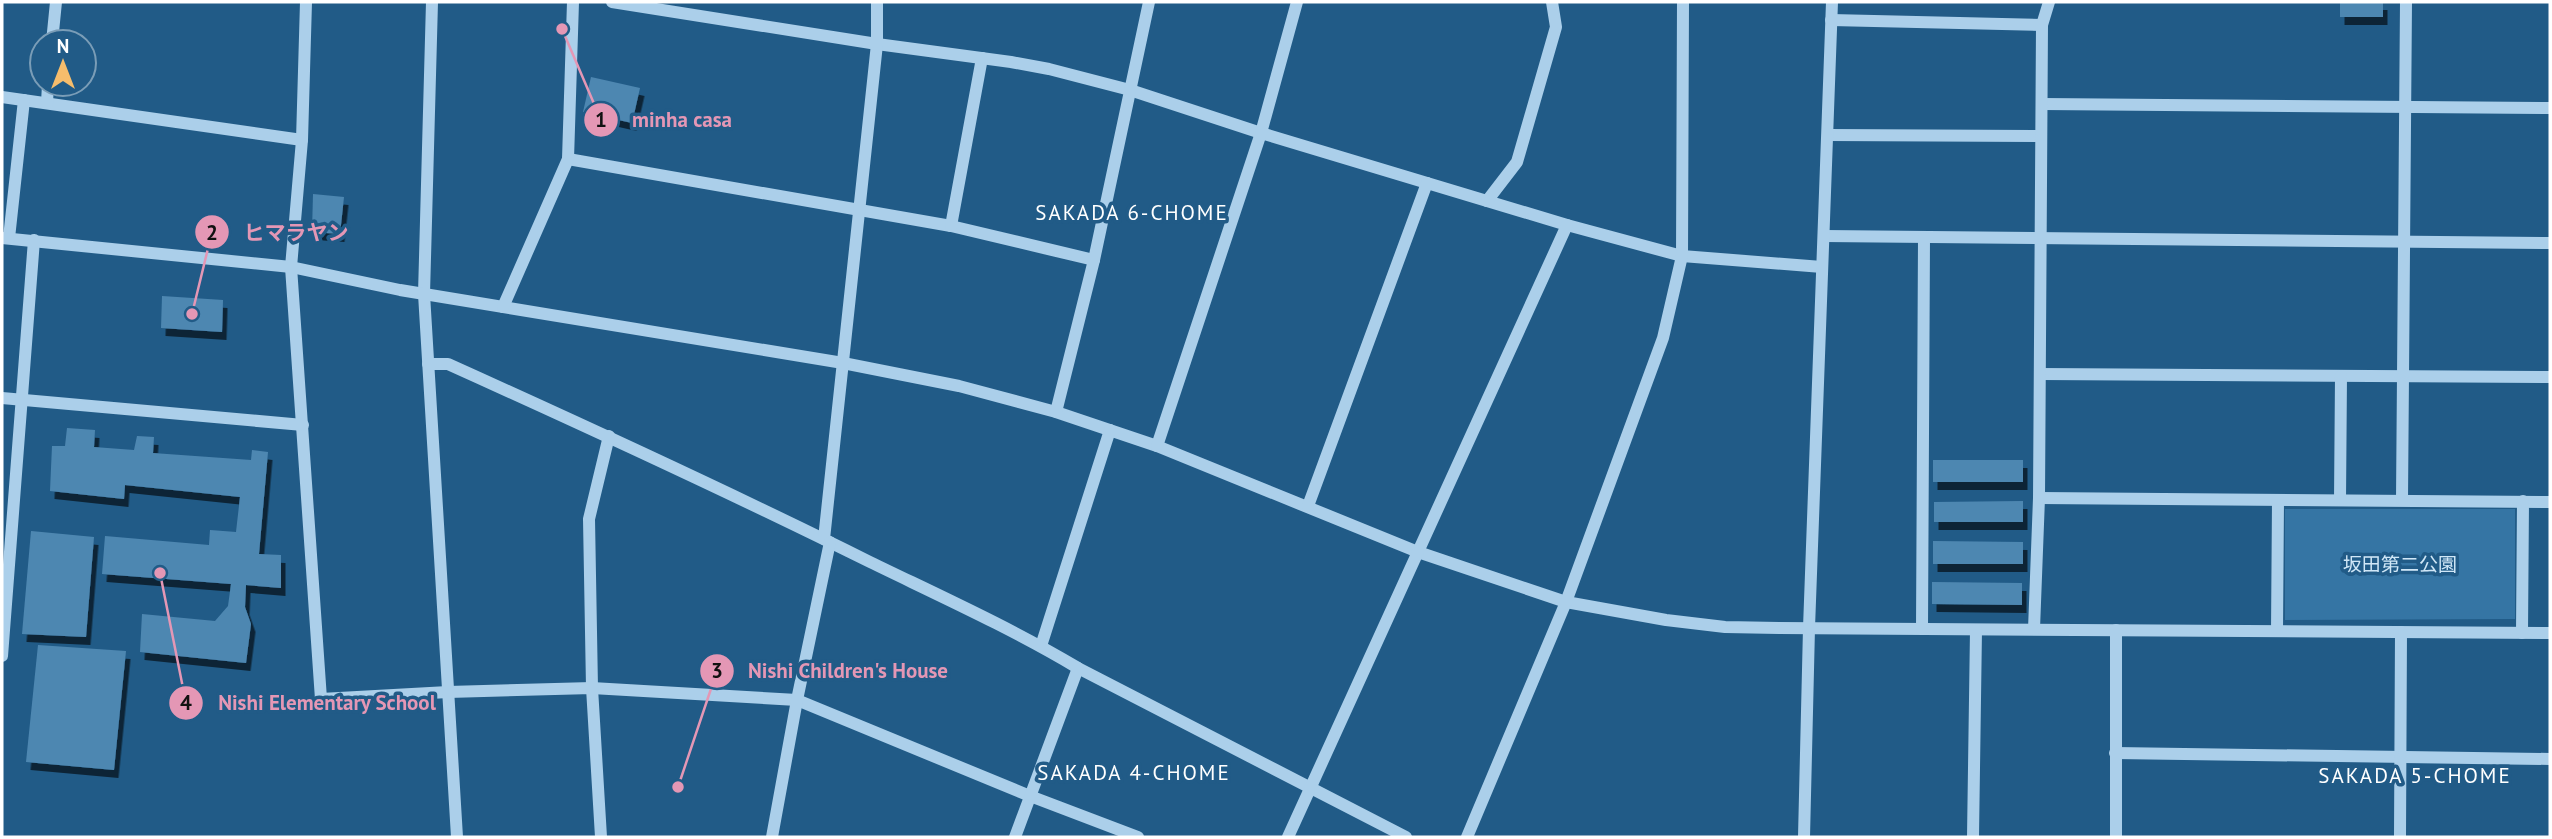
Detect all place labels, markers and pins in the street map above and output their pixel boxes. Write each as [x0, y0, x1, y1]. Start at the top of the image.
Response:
callout: minha casa [583, 99, 746, 141]
callout: ヒマラヤン [194, 211, 362, 253]
callout: Nishi Children's House [699, 650, 962, 692]
callout: Nishi Elementary School [169, 682, 450, 724]

